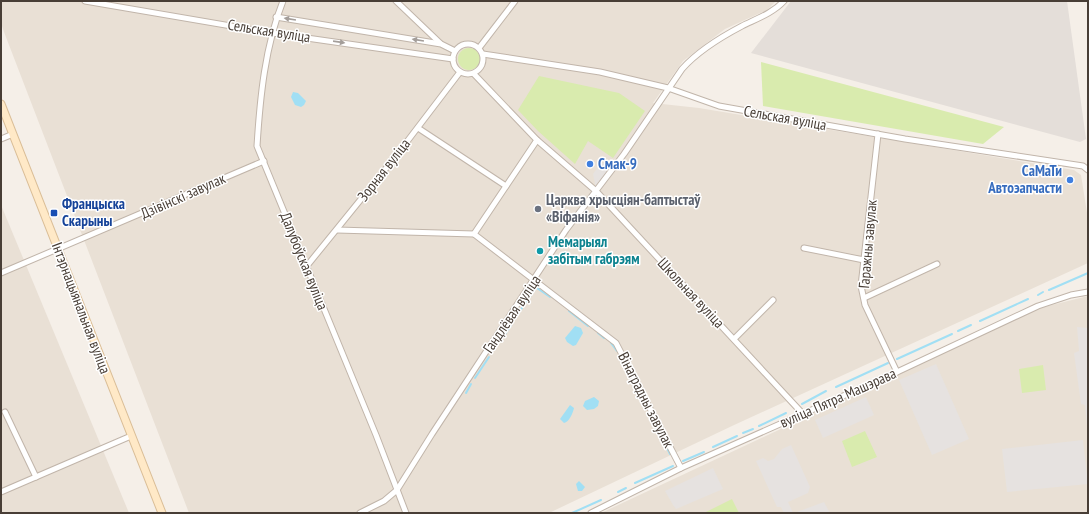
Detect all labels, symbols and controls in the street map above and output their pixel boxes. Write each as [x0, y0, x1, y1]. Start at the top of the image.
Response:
street label: Сельская вуліца [226, 15, 312, 46]
one-way arrow [284, 16, 296, 22]
one-way arrow [412, 37, 424, 43]
one-way arrow [333, 39, 345, 45]
street label: Сельская вуліца [742, 101, 828, 134]
street label: Зорная вуліца [353, 134, 414, 205]
place label: Смак-9 [598, 154, 637, 173]
marker: Смак-9 [585, 159, 595, 169]
place label: СаМаТи Автоэапчасти [987, 161, 1062, 197]
street label: Дзівінскі завулак [137, 168, 228, 223]
marker: СаМаТи Автоэапчасти [1065, 175, 1075, 185]
place label: Царква хрысціян-баптыстаў «Віфанія» [546, 190, 701, 226]
place label: Францыска Скарыны [62, 194, 125, 230]
street label: Гаражны завулак [854, 199, 881, 289]
marker: Царква хрысціян-баптыстаў «Віфанія» [533, 204, 543, 214]
marker: Францыска Скарыны [49, 208, 59, 218]
street label: Далубоўская вуліца [276, 209, 333, 313]
place label: Мемарыял забітым габрэям [548, 232, 640, 268]
street label: Інтэрнацыянальная вуліца [48, 239, 115, 376]
marker: Мемарыял забітым габрэям [535, 246, 545, 256]
street label: Школьная вуліца [654, 253, 729, 332]
street label: Гандлёвая вуліца [478, 271, 545, 356]
street label: Вінаградны завулак [614, 349, 679, 451]
street label: вуліца Пятра Машэрава [777, 363, 899, 432]

